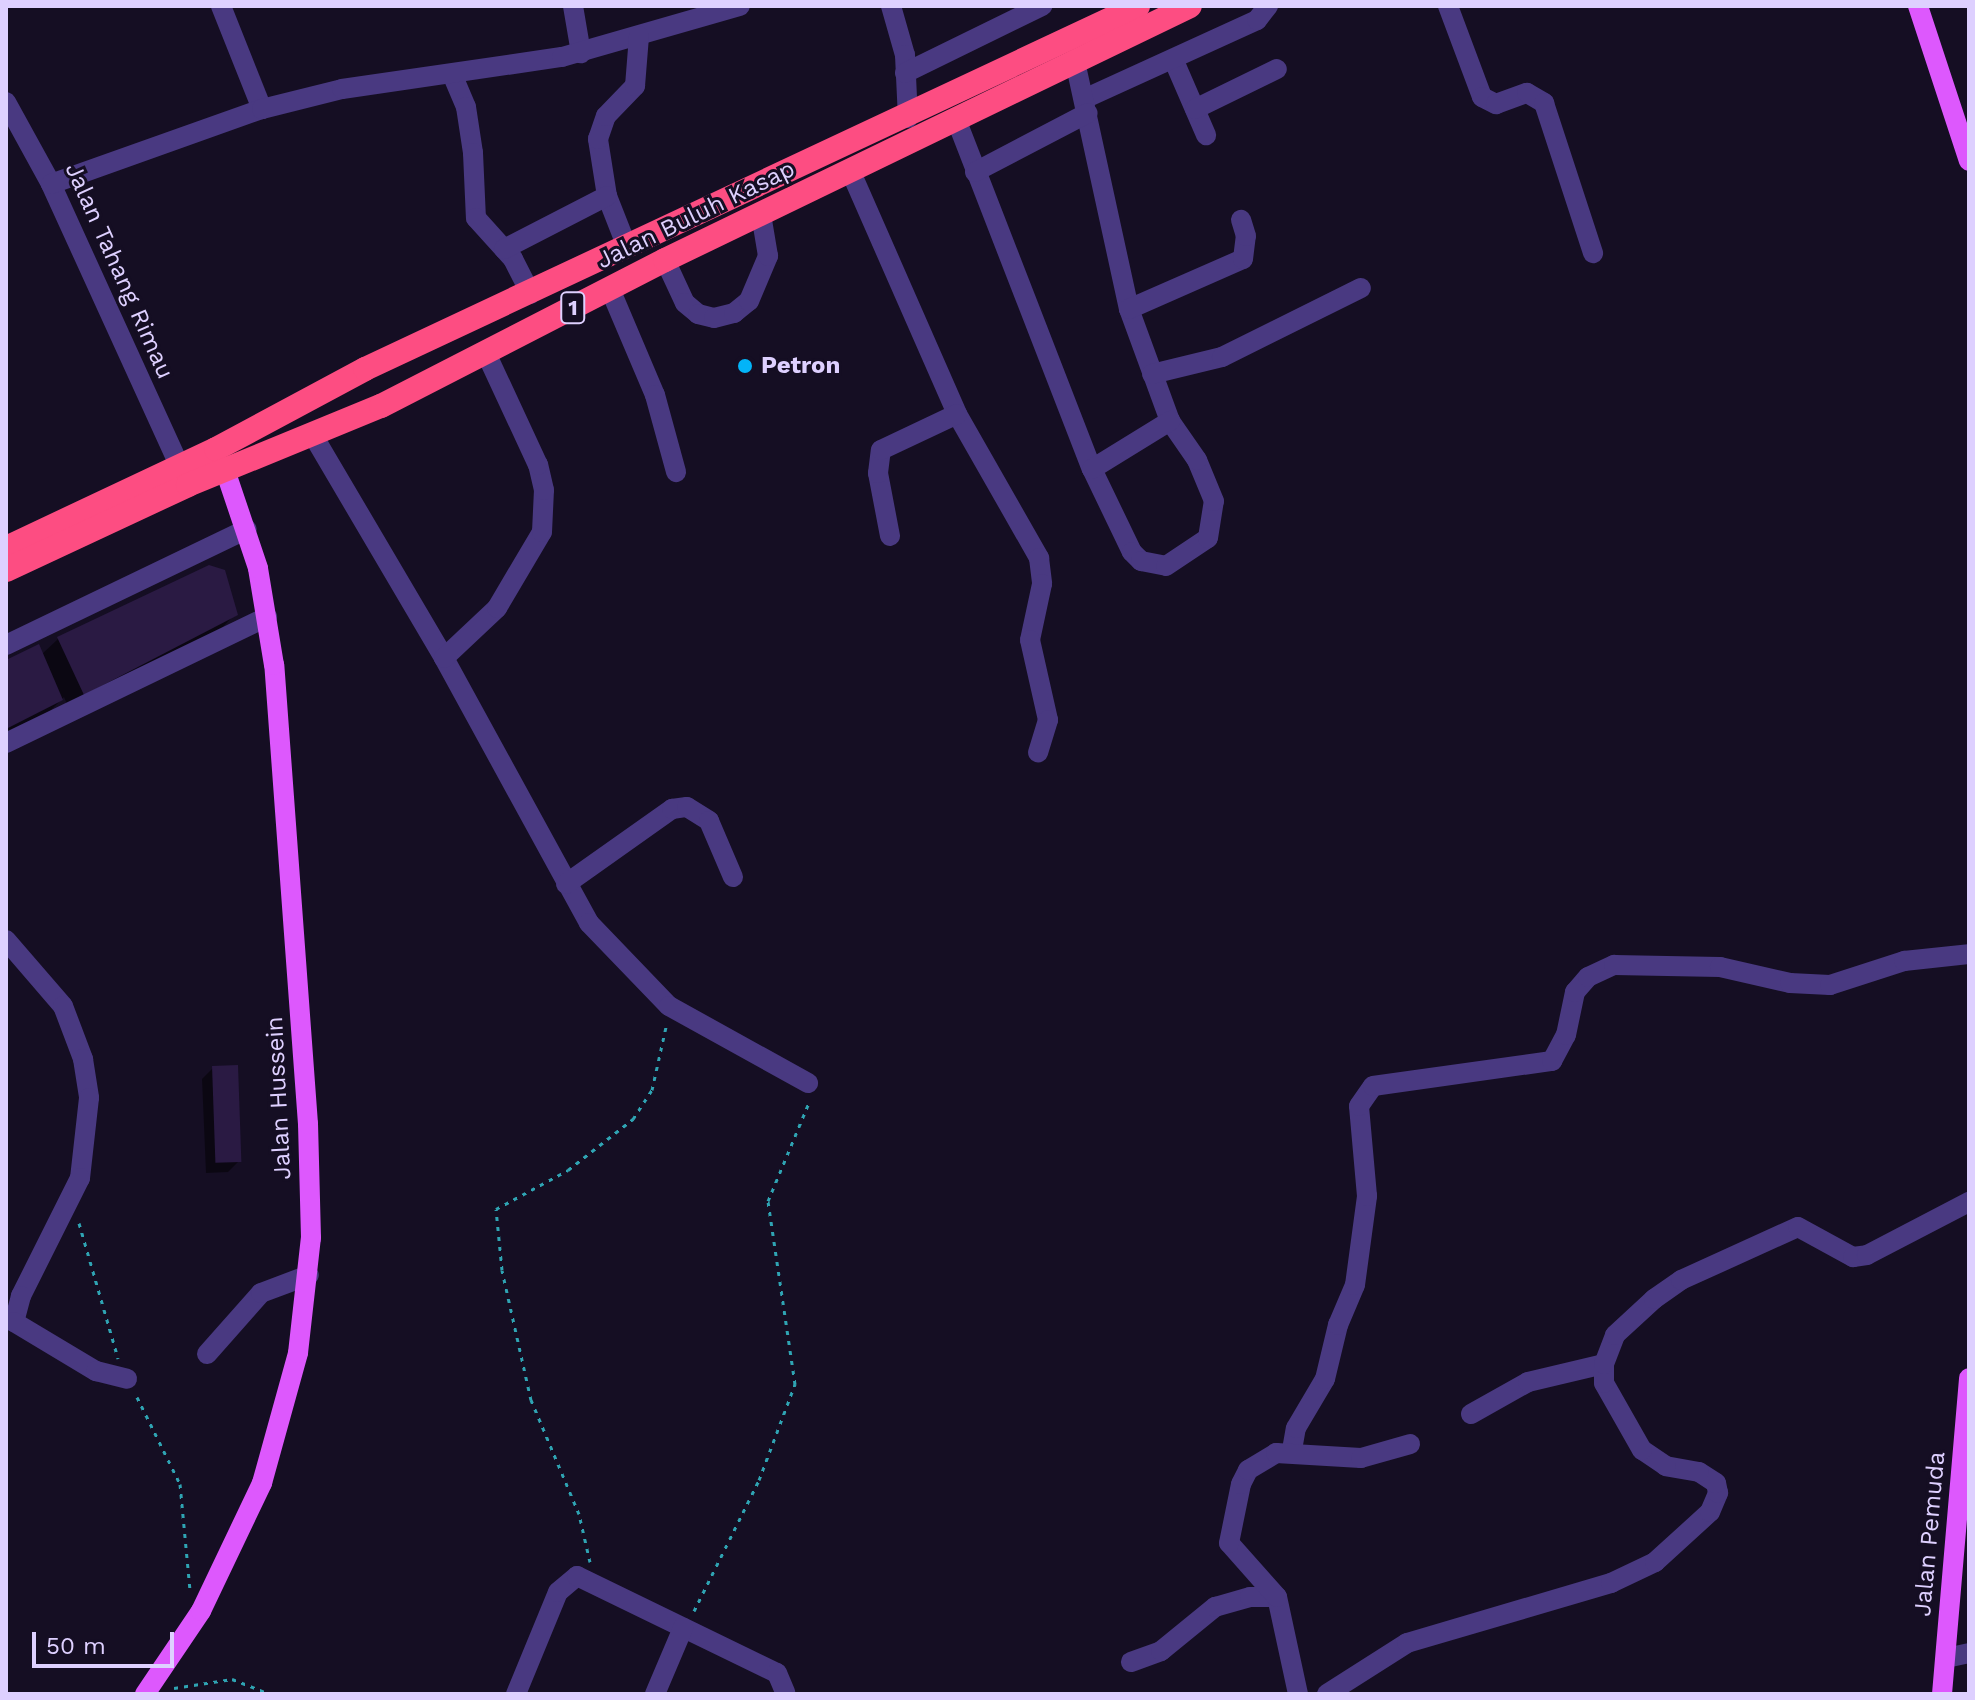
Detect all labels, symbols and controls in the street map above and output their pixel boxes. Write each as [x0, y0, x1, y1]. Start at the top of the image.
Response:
street label: Jalan Buluh Kasap [592, 155, 800, 275]
street label: Jalan Tahang Rimau [58, 158, 180, 384]
road number: 1 [559, 290, 587, 326]
place label: Petron [761, 352, 840, 380]
marker: Petron [736, 357, 754, 375]
street label: Jalan Hussein [260, 1016, 298, 1180]
street label: Jalan Pemuda [1908, 1450, 1952, 1618]
scale bar [36, 1616, 178, 1666]
text: 50 m [46, 1632, 106, 1660]

